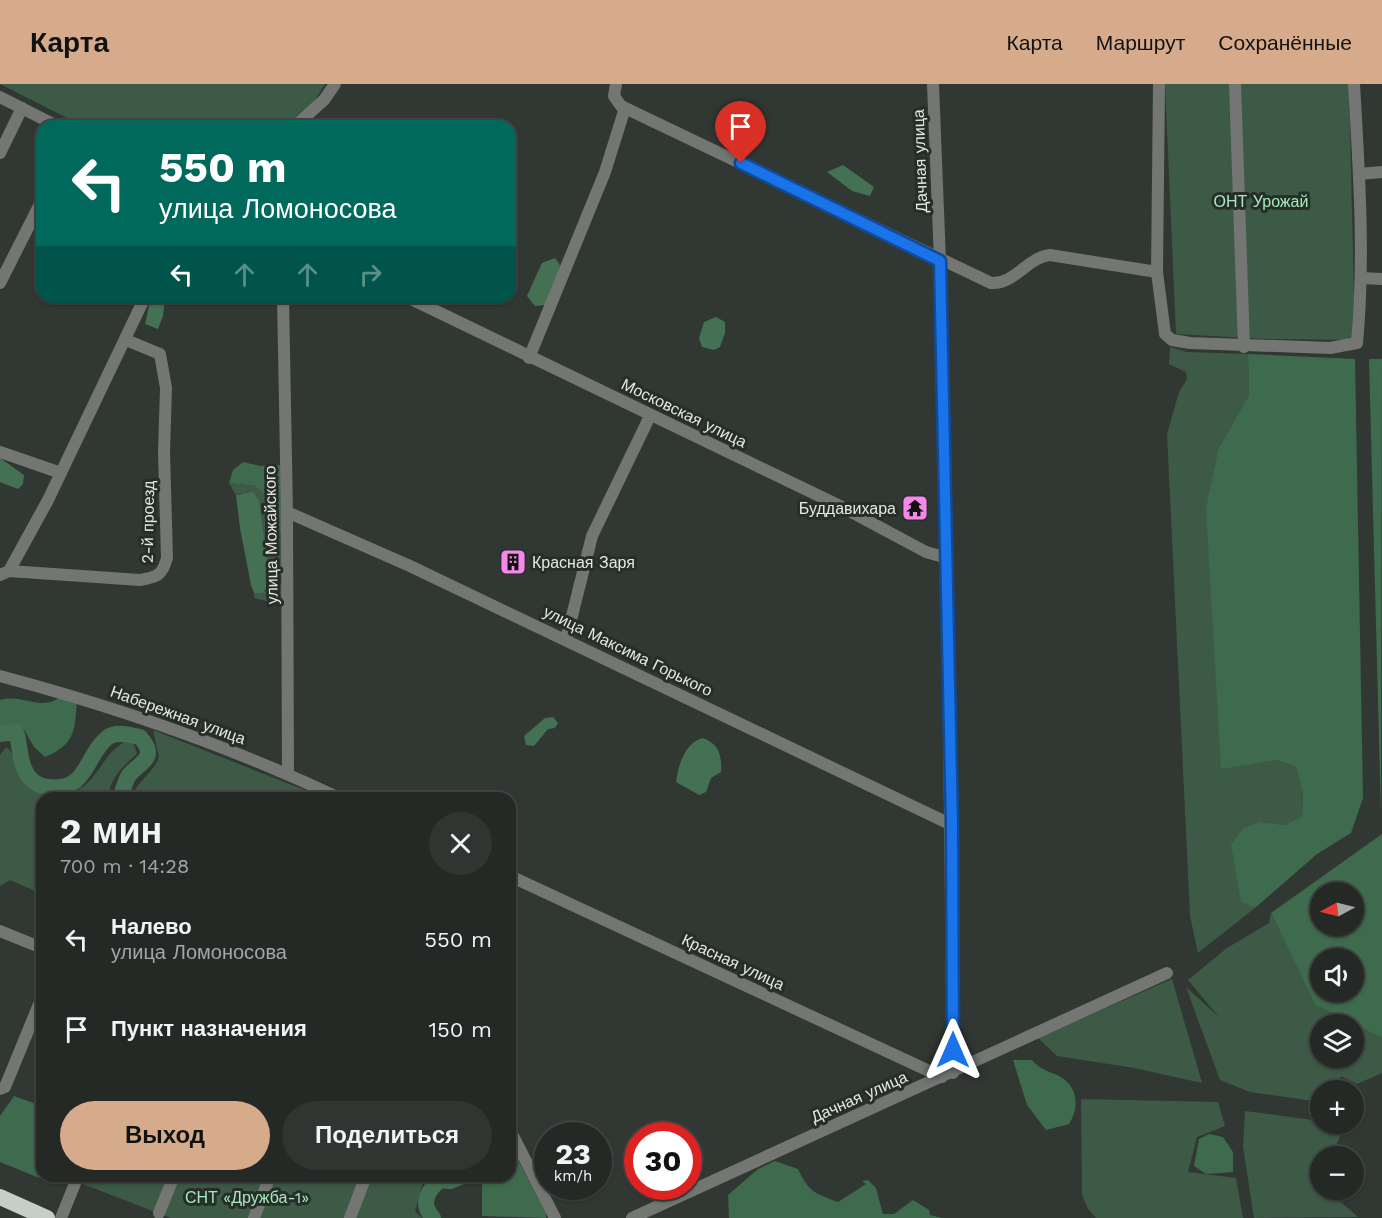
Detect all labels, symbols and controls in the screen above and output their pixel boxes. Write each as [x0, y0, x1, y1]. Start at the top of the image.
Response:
text: Карта [30, 26, 109, 59]
text: Карта [1007, 30, 1063, 55]
text: Маршрут [1096, 30, 1185, 55]
text: Сохранённые [1218, 30, 1352, 55]
pin [715, 101, 766, 163]
street label: Дачная улица [909, 109, 931, 213]
icon: arrive [724, 110, 757, 143]
text: 550 m [159, 143, 287, 192]
icon: left [60, 144, 138, 222]
park label: ОНТ Урожай [1214, 192, 1308, 211]
text: улица Ломоносова [159, 193, 397, 225]
icon: left [165, 258, 198, 291]
icon: ahead [228, 258, 261, 291]
icon: ahead [291, 258, 324, 291]
icon: right [354, 258, 387, 291]
street label: Московская улица [618, 374, 750, 452]
street label: улица Можайского [260, 465, 282, 604]
street label: 2-й проезд [138, 480, 158, 564]
temple icon: Буддавихара [900, 493, 930, 523]
place label: Буддавихара [799, 499, 896, 518]
building icon: Красная Заря [498, 547, 528, 577]
place label: Красная Заря [532, 553, 635, 572]
street label: улица Максима Горького [540, 602, 716, 700]
street label: Набережная улица [108, 682, 248, 748]
text: 2 мин [60, 810, 162, 852]
button: close [429, 812, 492, 875]
text: 700 m · 14:28 [60, 854, 189, 878]
north arrow [1310, 882, 1364, 936]
map controls [1310, 882, 1364, 1200]
text: Налево [111, 914, 192, 939]
icon: left [60, 923, 93, 956]
text: 550 m [424, 927, 492, 952]
street label: Красная улица [679, 930, 787, 994]
text: улица Ломоносова [111, 940, 287, 964]
button: sound [1310, 948, 1364, 1002]
icon: arrive [60, 1013, 93, 1046]
button: layers [1310, 1014, 1364, 1068]
text: Пункт назначения [111, 1016, 307, 1041]
text: 150 m [428, 1017, 492, 1042]
position arrow [921, 1018, 985, 1082]
street label: Дачная улица [808, 1067, 910, 1127]
button: + [1310, 1080, 1364, 1134]
button: Выход [60, 1101, 270, 1170]
button: Поделиться [282, 1101, 492, 1170]
speed limit sign: 30 [624, 1122, 702, 1200]
text: 23 [555, 1136, 591, 1171]
button: − [1310, 1146, 1364, 1200]
text: km/h [554, 1167, 592, 1185]
park label: СНТ «Дружба-1» [185, 1188, 309, 1207]

